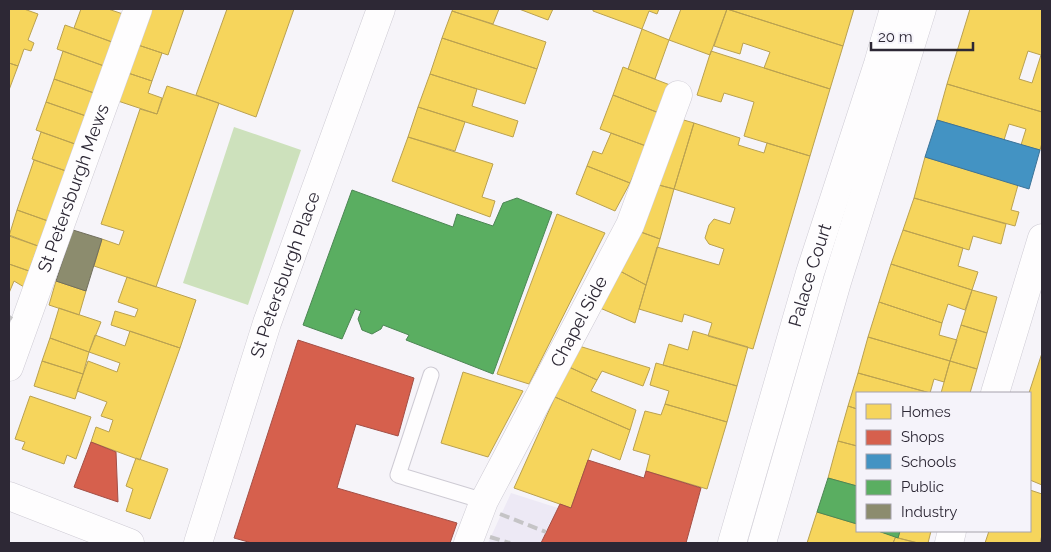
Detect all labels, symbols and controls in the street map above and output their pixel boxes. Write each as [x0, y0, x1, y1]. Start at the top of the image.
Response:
scale bar [871, 20, 974, 52]
text: 20 m [878, 28, 913, 46]
street label: St Petersburgh Mews [33, 101, 113, 275]
street label: St Petersburgh Place [246, 188, 324, 360]
street label: Palace Court [784, 221, 835, 329]
street label: Chapel Side [546, 272, 611, 370]
legend [856, 392, 1031, 532]
text: Homes [901, 403, 951, 421]
text: Shops [901, 428, 944, 446]
text: Schools [901, 453, 956, 471]
text: Public [901, 478, 944, 496]
text: Industry [901, 503, 957, 521]

